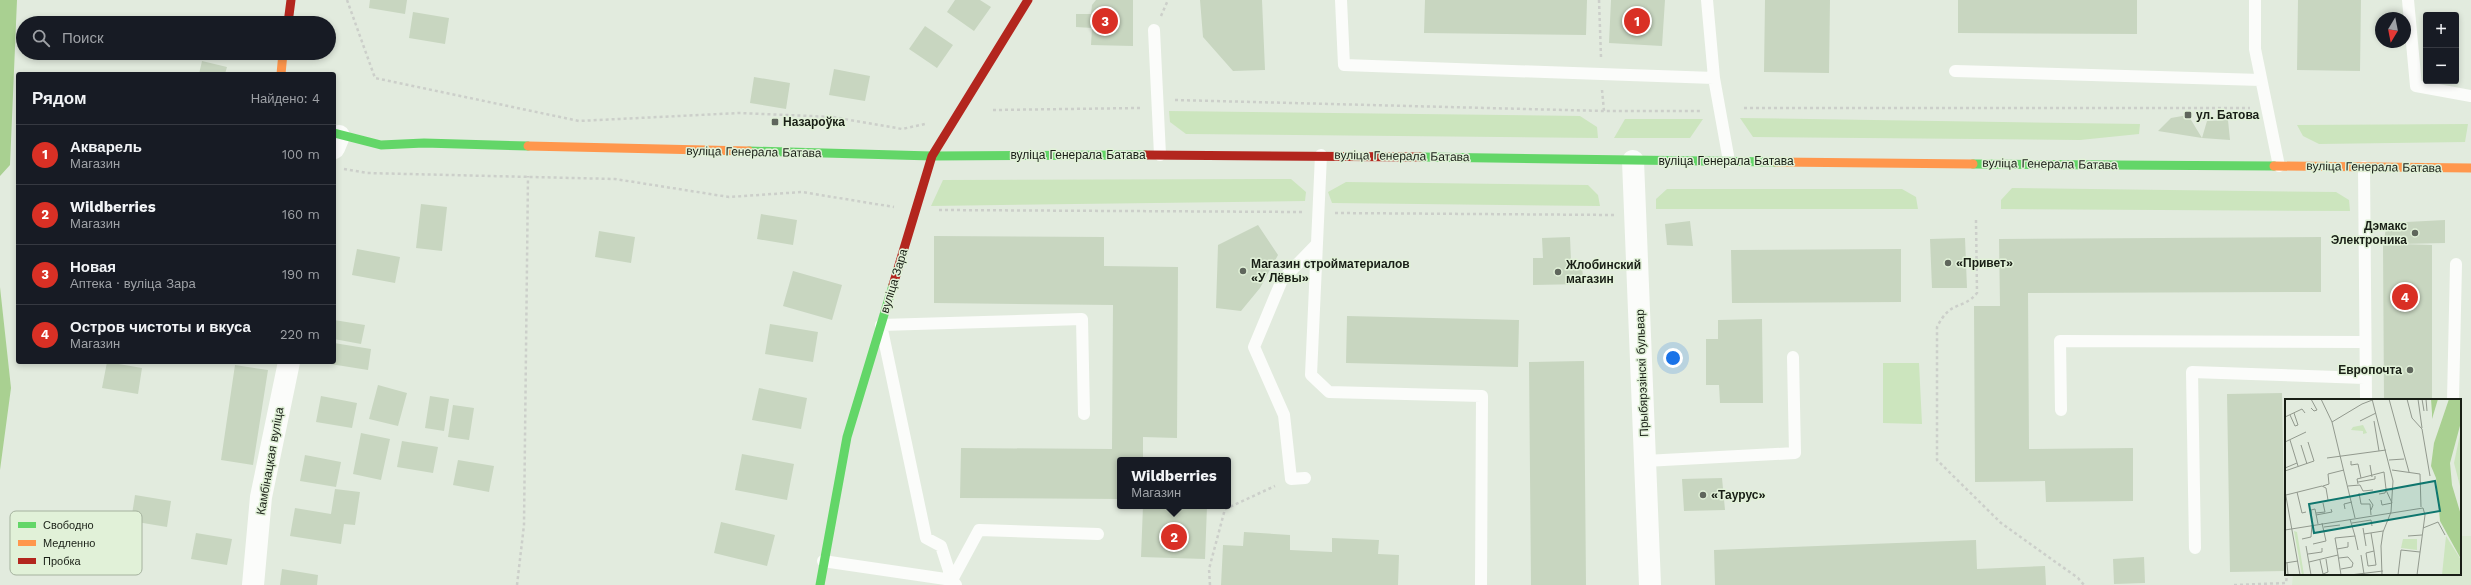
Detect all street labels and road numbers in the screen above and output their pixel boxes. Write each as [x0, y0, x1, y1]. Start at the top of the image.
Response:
street label: вуліца Генерала Батава [686, 144, 822, 160]
street label: вуліца Генерала Батава [1010, 148, 1146, 162]
street label: вуліца Генерала Батава [1334, 148, 1470, 164]
street label: вуліца Генерала Батава [1658, 154, 1794, 168]
street label: вуліца Генерала Батава [1982, 156, 2118, 172]
street label: вуліца Генерала Батава [2306, 159, 2442, 175]
street label: вуліца Зара [878, 247, 910, 315]
street label: Прыбярэзінскі бульвар [1633, 309, 1651, 437]
street label: Камбінацкая вуліца [254, 406, 286, 516]

